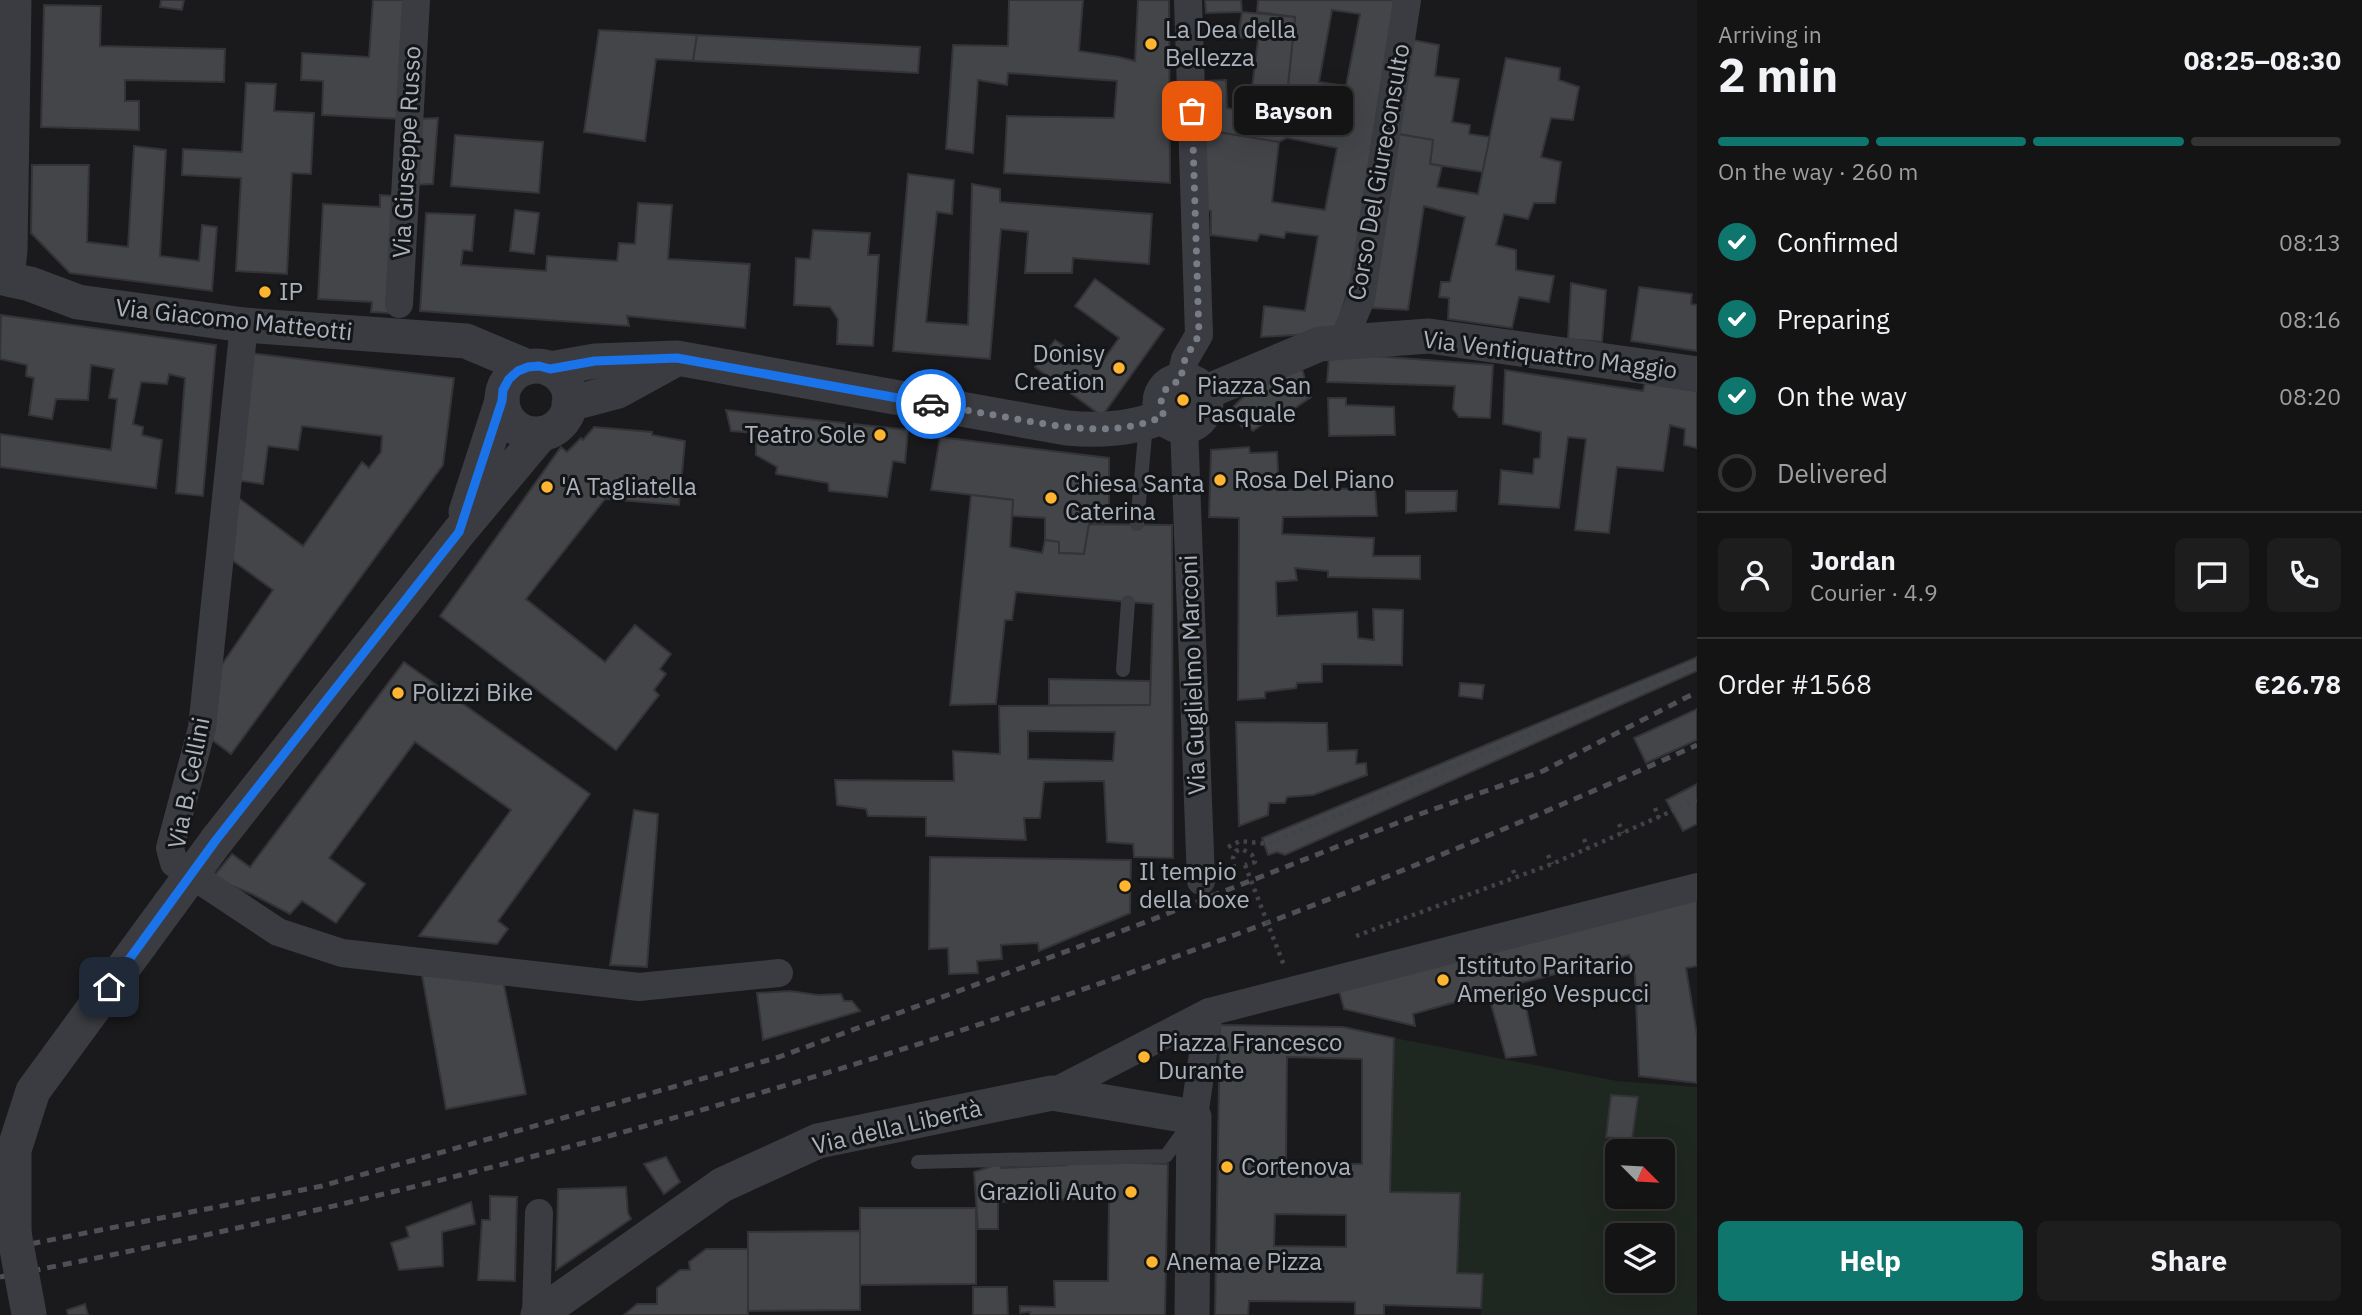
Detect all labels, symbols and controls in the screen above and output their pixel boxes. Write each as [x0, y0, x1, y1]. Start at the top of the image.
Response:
place label: La Dea della Bellezza [1165, 13, 1296, 73]
text: Arriving in [1718, 19, 1822, 49]
marker: La Dea della Bellezza [1143, 36, 1159, 52]
street label: Corso Del Giureconsulto [1340, 41, 1416, 303]
text: 08:25–08:30 [2184, 43, 2341, 77]
street label: Via Giuseppe Russo [384, 45, 428, 259]
text: 2 min [1718, 45, 1838, 105]
pin [1162, 81, 1222, 141]
callout: Bayson [1234, 86, 1353, 136]
icon: bag [1173, 92, 1211, 130]
text: Bayson [1254, 95, 1333, 125]
text: On the way · 260 m [1718, 156, 1918, 186]
icon: check [1718, 223, 1756, 261]
text: Confirmed [1777, 225, 1899, 259]
text: 08:13 [2279, 227, 2341, 257]
place label: IP [279, 275, 303, 307]
marker: IP [257, 284, 273, 300]
street label: Via Giacomo Matteotti [114, 291, 354, 347]
icon: check [1718, 300, 1756, 338]
text: Preparing [1777, 302, 1890, 336]
text: 08:16 [2279, 304, 2341, 334]
street label: Via Ventiquattro Maggio [1421, 323, 1679, 385]
place label: Donisy Creation [1014, 337, 1105, 397]
marker: Donisy Creation [1111, 360, 1127, 376]
courier [896, 369, 966, 439]
place label: Piazza San Pasquale [1197, 369, 1312, 429]
icon: check [1718, 377, 1756, 415]
text: On the way [1777, 379, 1907, 413]
text: 08:20 [2279, 381, 2341, 411]
icon: car [912, 385, 950, 423]
marker: Piazza San Pasquale [1175, 392, 1191, 408]
place label: Teatro Sole [745, 418, 866, 450]
marker: Teatro Sole [872, 427, 888, 443]
text: Delivered [1777, 456, 1888, 490]
place label: Rosa Del Piano [1234, 463, 1395, 495]
place label: Chiesa Santa Caterina [1065, 467, 1205, 527]
place label: 'A Tagliatella [561, 470, 697, 502]
marker: Rosa Del Piano [1212, 472, 1228, 488]
marker: 'A Tagliatella [539, 479, 555, 495]
marker: Chiesa Santa Caterina [1043, 490, 1059, 506]
button: person [1718, 538, 1792, 612]
button: chat [2175, 538, 2249, 612]
button: phone [2267, 538, 2341, 612]
text: Jordan [1810, 543, 1896, 577]
street label: Via Guglielmo Marconi [1172, 554, 1212, 796]
text: Courier · 4.9 [1810, 577, 1938, 607]
text: Order #1568 [1718, 667, 1872, 701]
text: €26.78 [2254, 667, 2341, 701]
place label: Polizzi Bike [412, 676, 533, 708]
marker: Polizzi Bike [390, 685, 406, 701]
street label: Via B. Cellini [160, 714, 216, 851]
place label: Il tempio della boxe [1139, 855, 1250, 915]
marker: Il tempio della boxe [1117, 878, 1133, 894]
place label: Istituto Paritario Amerigo Vespucci [1457, 949, 1649, 1009]
pin [79, 957, 139, 1017]
icon: home [90, 968, 128, 1006]
marker: Istituto Paritario Amerigo Vespucci [1435, 972, 1451, 988]
place label: Piazza Francesco Durante [1158, 1026, 1342, 1086]
marker: Piazza Francesco Durante [1136, 1049, 1152, 1065]
street label: Via della Libertà [809, 1091, 985, 1161]
north arrow [1605, 1139, 1675, 1209]
map controls [1605, 1139, 1675, 1293]
place label: Cortenova [1241, 1150, 1351, 1182]
marker: Cortenova [1219, 1159, 1235, 1175]
place label: Grazioli Auto [979, 1175, 1117, 1207]
marker: Grazioli Auto [1123, 1184, 1139, 1200]
button: Help [1718, 1221, 2023, 1301]
button: Share [2037, 1221, 2341, 1301]
button: layers [1605, 1223, 1675, 1293]
place label: Anema e Pizza [1166, 1245, 1322, 1277]
marker: Anema e Pizza [1144, 1254, 1160, 1270]

